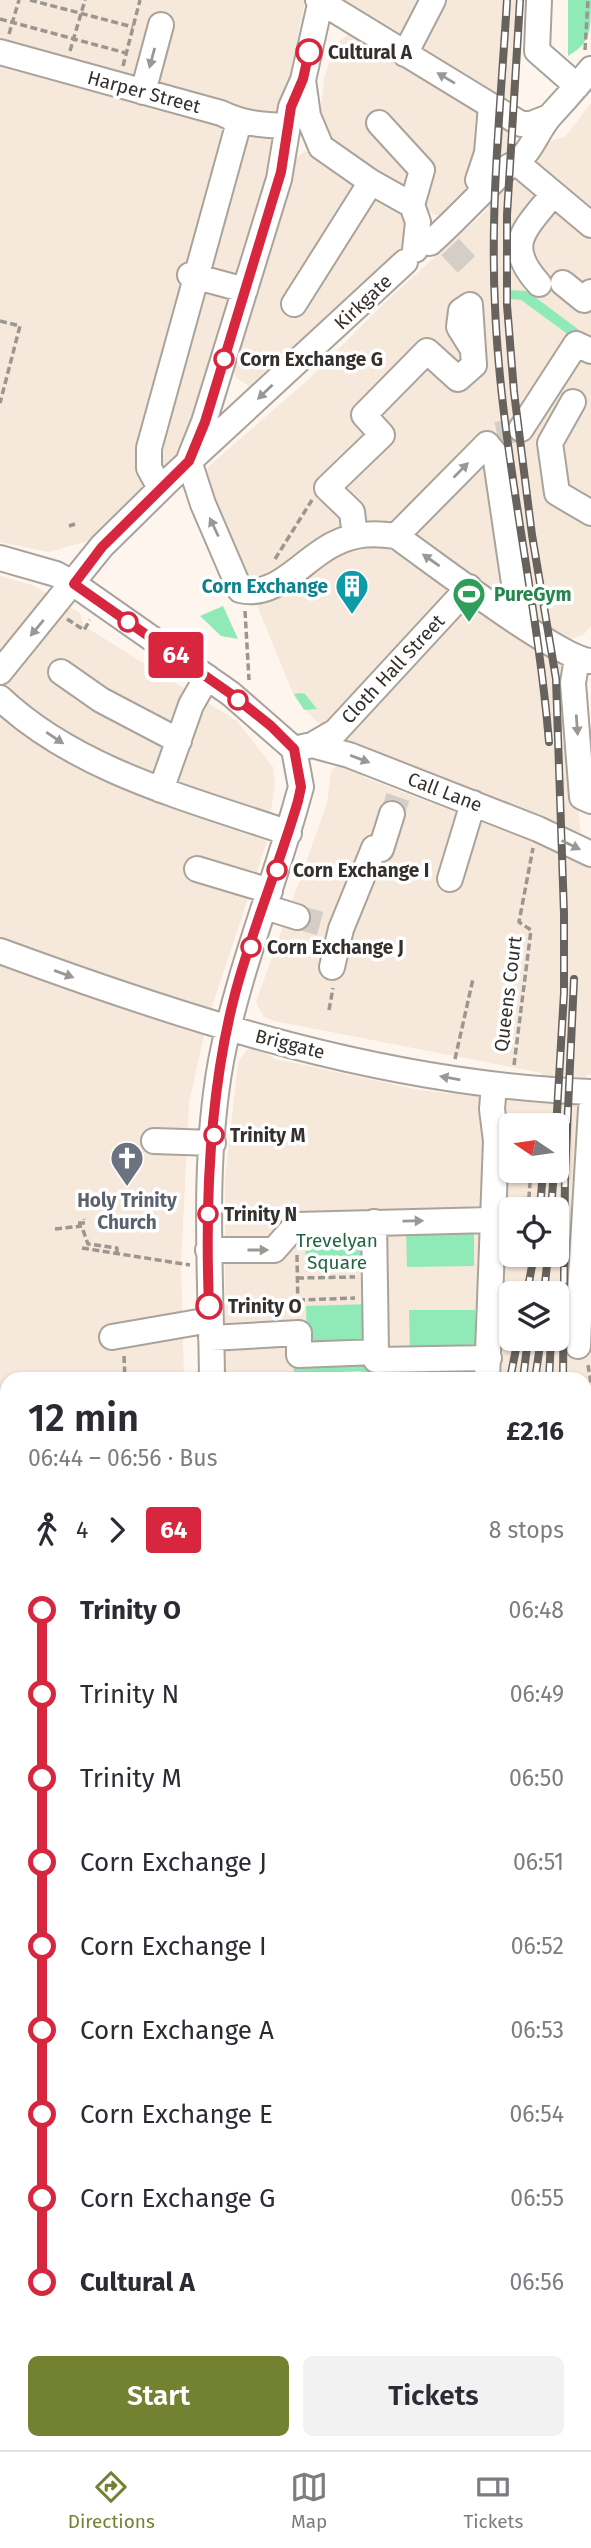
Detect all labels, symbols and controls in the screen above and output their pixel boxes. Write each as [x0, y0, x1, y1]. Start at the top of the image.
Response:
marker: Cultural A [296, 39, 322, 65]
place label: Cultural A [328, 41, 413, 64]
one-way arrow [146, 48, 157, 70]
street label: Harper Street [85, 66, 203, 118]
one-way arrow [437, 72, 456, 84]
street label: Kirkgate [329, 270, 397, 334]
place label: Corn Exchange G [240, 348, 383, 371]
marker: Corn Exchange G [214, 349, 234, 369]
one-way arrow [257, 384, 274, 400]
one-way arrow [453, 462, 469, 479]
one-way arrow [208, 517, 219, 537]
one-way arrow [421, 554, 440, 567]
building icon: Corn Exchange [333, 567, 371, 616]
place label: Corn Exchange [202, 575, 328, 598]
sports icon: PureGym [450, 575, 488, 624]
place label: PureGym [494, 583, 571, 606]
street label: Cloth Hall Street [337, 610, 450, 728]
unlabelled marker [118, 612, 138, 632]
one-way arrow [30, 620, 45, 637]
line badge: 64 [144, 632, 208, 678]
text: 64 [162, 641, 190, 669]
unlabelled marker [228, 690, 248, 710]
one-way arrow [571, 715, 582, 737]
one-way arrow [45, 731, 65, 744]
one-way arrow [350, 754, 371, 765]
street label: Call Lane [405, 767, 485, 817]
one-way arrow [561, 839, 581, 850]
place label: Corn Exchange I [293, 859, 429, 882]
marker: Corn Exchange I [267, 860, 287, 880]
street label: Queens Court [489, 935, 527, 1053]
place label: Corn Exchange J [267, 936, 404, 959]
marker: Corn Exchange J [241, 937, 261, 957]
one-way arrow [54, 969, 75, 980]
street label: Briggate [253, 1024, 327, 1064]
one-way arrow [439, 1072, 461, 1083]
north arrow [499, 1113, 569, 1183]
map controls [499, 1113, 569, 1351]
place label: Trinity M [230, 1124, 306, 1147]
marker: Trinity M [204, 1125, 224, 1145]
church icon: Holy Trinity Church [108, 1139, 146, 1188]
place label: Holy Trinity Church [77, 1189, 177, 1234]
button: locate [499, 1197, 569, 1267]
place label: Trinity N [224, 1203, 297, 1226]
marker: Trinity N [198, 1204, 218, 1224]
one-way arrow [402, 1216, 424, 1227]
park label: Trevelyan Square [296, 1229, 378, 1274]
one-way arrow [247, 1244, 269, 1256]
button: layers [499, 1281, 569, 1351]
marker: Trinity O [196, 1293, 222, 1319]
place label: Trinity O [228, 1295, 302, 1318]
text: 12 min [28, 1395, 139, 1441]
text: £2.16 [506, 1416, 564, 1447]
text: 06:44 – 06:56 · Bus [28, 1444, 217, 1472]
icon: walk [28, 1511, 66, 1549]
icon: forward [98, 1511, 136, 1549]
text: 4 [76, 1516, 88, 1544]
text: 64 [160, 1516, 187, 1544]
text: 8 stops [489, 1516, 564, 1544]
text: Trinity O [80, 1595, 181, 1626]
text: 06:48 [509, 1596, 564, 1624]
text: Trinity N [80, 1679, 179, 1710]
text: 06:49 [510, 1680, 564, 1708]
text: Trinity M [80, 1763, 182, 1794]
text: 06:50 [509, 1764, 564, 1792]
text: Corn Exchange J [80, 1847, 267, 1878]
text: 06:51 [513, 1848, 564, 1876]
text: Corn Exchange I [80, 1931, 267, 1962]
text: 06:52 [511, 1932, 564, 1960]
text: Corn Exchange A [80, 2015, 274, 2046]
text: 06:53 [510, 2016, 564, 2044]
text: Corn Exchange E [80, 2099, 273, 2130]
text: 06:54 [510, 2100, 564, 2128]
text: Corn Exchange G [80, 2183, 275, 2214]
text: 06:55 [510, 2184, 564, 2212]
text: Cultural A [80, 2267, 195, 2298]
text: 06:56 [510, 2268, 564, 2296]
button: Start [28, 2356, 289, 2436]
button: Tickets [303, 2356, 564, 2436]
tab: Directions [68, 2468, 155, 2533]
tab: Map [290, 2468, 328, 2533]
tab: Tickets [463, 2468, 523, 2533]

